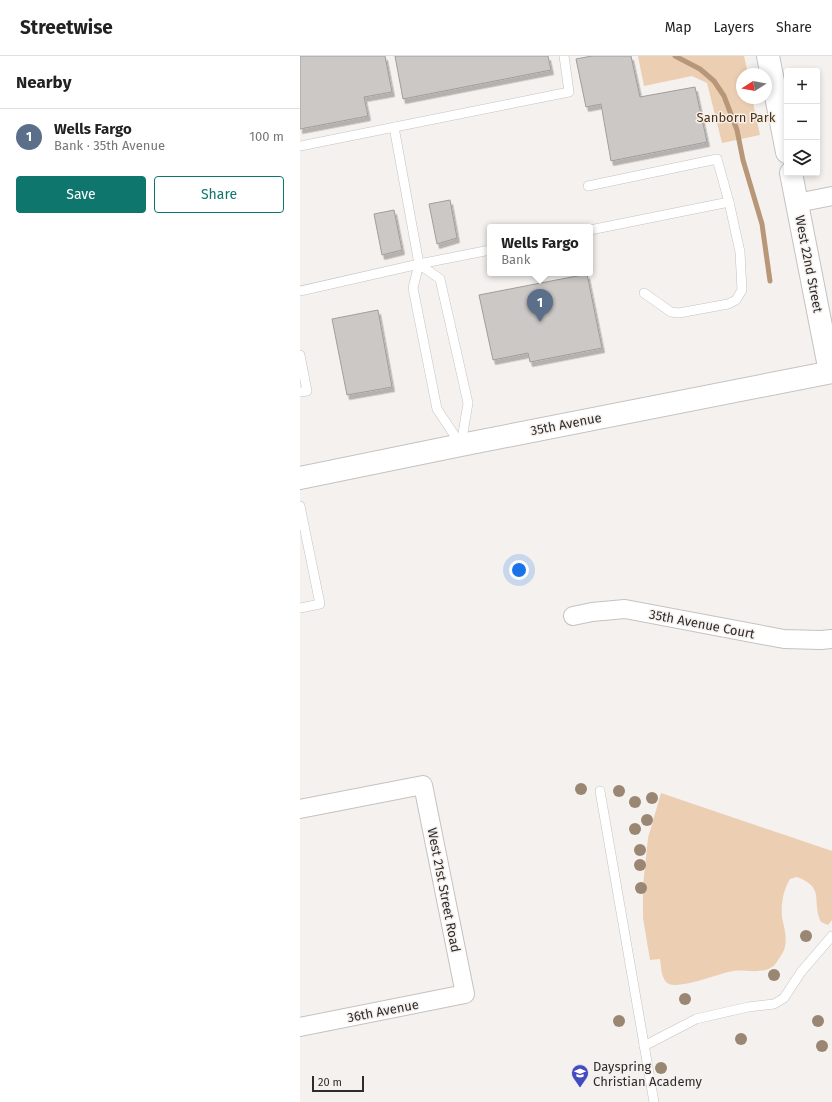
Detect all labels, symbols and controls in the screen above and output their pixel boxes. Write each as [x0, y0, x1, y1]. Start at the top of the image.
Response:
text: Streetwise [20, 16, 113, 39]
text: Map [665, 19, 691, 36]
text: Layers [713, 19, 754, 36]
text: Share [776, 19, 812, 36]
north arrow [736, 68, 772, 104]
map controls [784, 68, 820, 176]
button: + [784, 68, 820, 104]
text: Nearby [16, 72, 71, 93]
button: − [784, 104, 820, 140]
park label: Sanborn Park [697, 110, 776, 125]
text: Wells Fargo [54, 120, 132, 138]
text: 1 [26, 129, 32, 144]
text: 100 m [249, 129, 284, 144]
text: Bank · 35th Avenue [54, 138, 165, 153]
button: layers [784, 140, 820, 176]
button: Save [16, 176, 146, 213]
button: Share [154, 176, 284, 213]
street label: West 22nd Street [792, 214, 826, 314]
popup [487, 224, 593, 276]
text: Wells Fargo [501, 234, 579, 252]
text: Bank [501, 252, 530, 267]
pin: 1 [527, 289, 553, 322]
street label: 35th Avenue [529, 410, 603, 438]
your location [509, 560, 529, 580]
street label: 35th Avenue Court [648, 606, 756, 642]
street label: West 21st Street Road [425, 826, 463, 954]
street label: 36th Avenue [346, 997, 420, 1025]
place label: Dayspring Christian Academy [593, 1059, 703, 1089]
school or university icon: Dayspring Christian Academy [570, 1063, 590, 1088]
scale bar [312, 1074, 364, 1093]
text: 20 m [318, 1076, 342, 1089]

